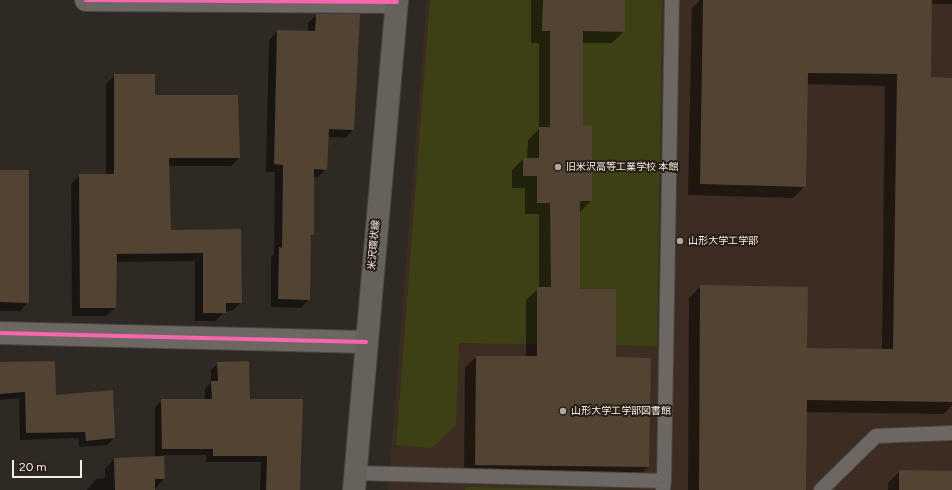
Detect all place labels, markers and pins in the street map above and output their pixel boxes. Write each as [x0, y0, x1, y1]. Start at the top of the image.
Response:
place label: 旧米沢高等工業学校 本館 [566, 161, 678, 173]
marker: 旧米沢高等工業学校 本館 [553, 162, 563, 172]
place label: 山形大学工学部 [688, 235, 758, 247]
marker: 山形大学工学部 [675, 236, 685, 246]
place label: 山形大学工学部図書館 [571, 405, 671, 417]
marker: 山形大学工学部図書館 [558, 406, 568, 416]

